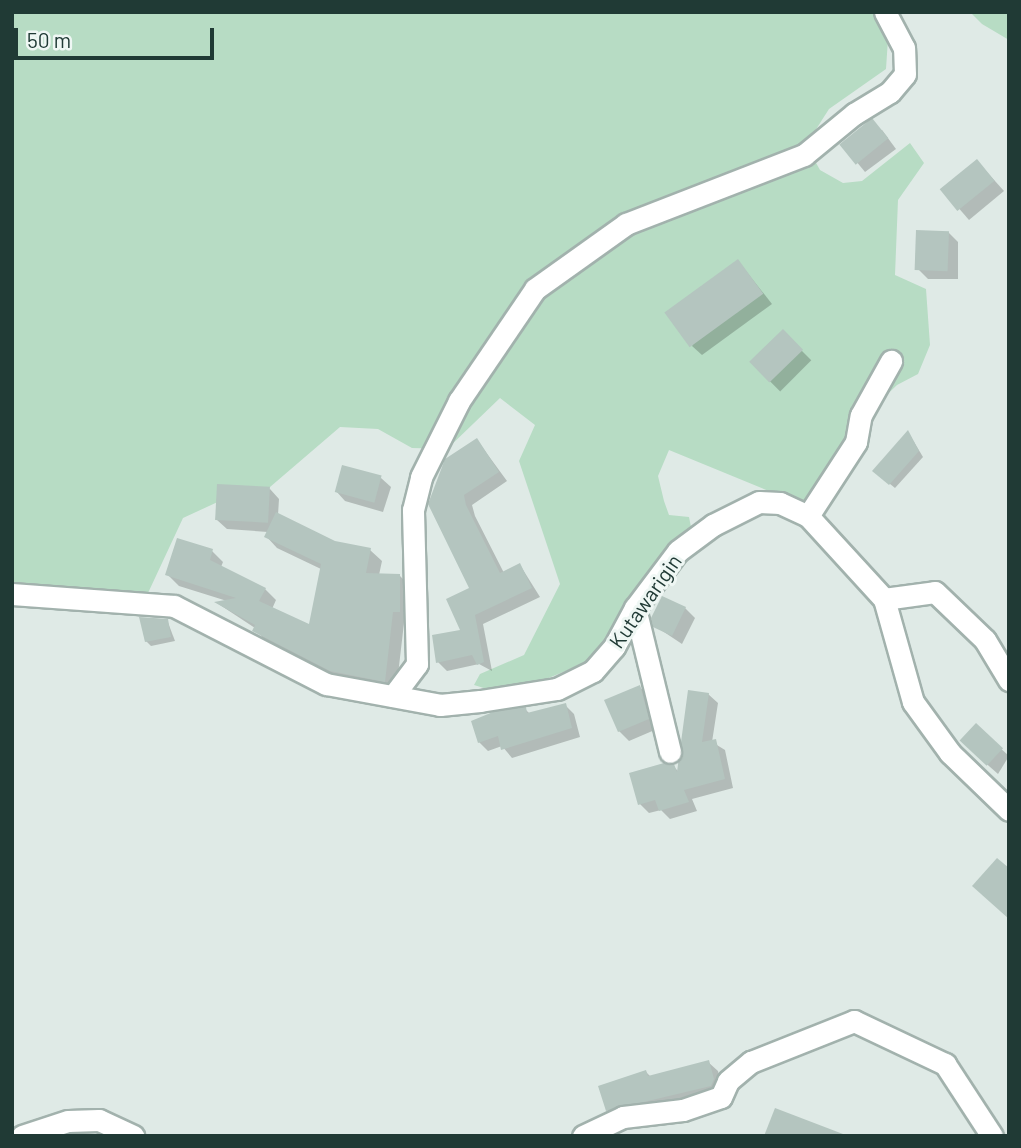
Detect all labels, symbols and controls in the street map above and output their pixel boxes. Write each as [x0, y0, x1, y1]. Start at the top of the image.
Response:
scale bar [18, 14, 217, 58]
text: 50 m [27, 27, 71, 52]
street label: Kutawarigin [603, 549, 687, 653]

